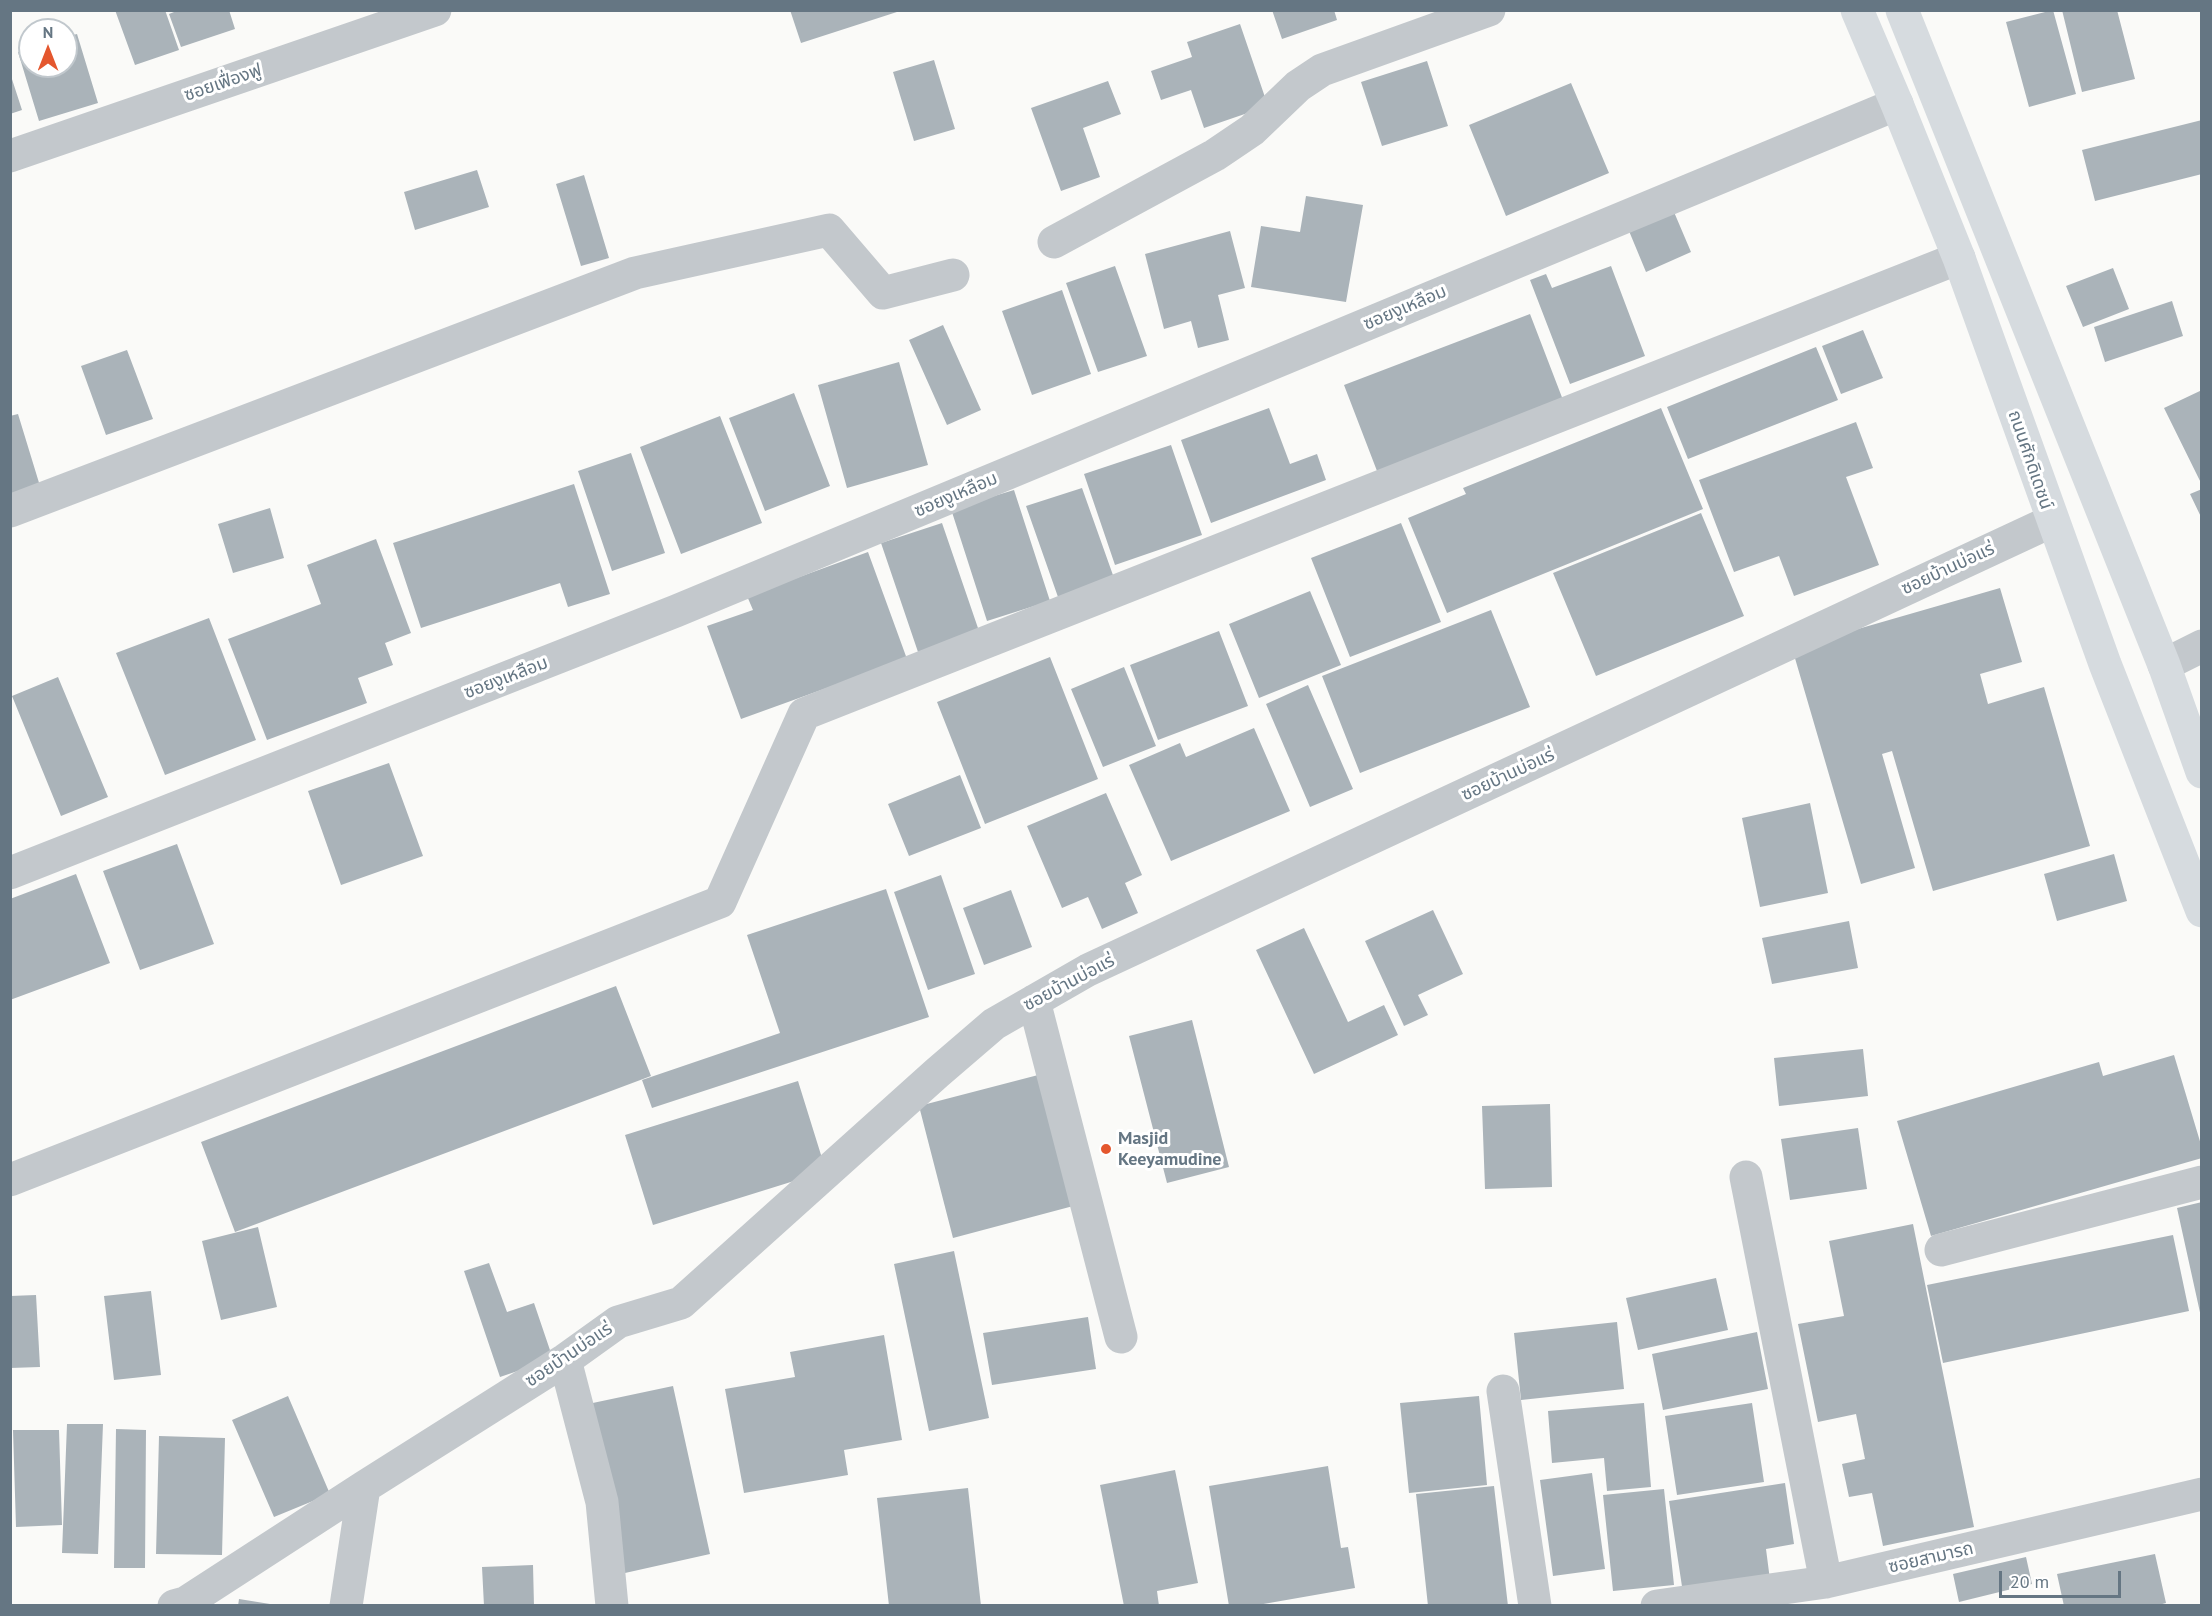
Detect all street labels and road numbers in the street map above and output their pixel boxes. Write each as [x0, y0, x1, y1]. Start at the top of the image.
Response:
street label: ซอยเฟื่องฟู [181, 60, 265, 106]
street label: ซอยงูเหลือม [1360, 281, 1450, 335]
street label: ถนนศักดิเดชน์ [2003, 408, 2057, 512]
street label: ซอยงูเหลือม [911, 468, 1001, 522]
street label: ซอยบ้านบ่อแร่ [1898, 538, 1998, 600]
street label: ซอยงูเหลือม [461, 652, 551, 704]
street label: ซอยบ้านบ่อแร่ [1458, 744, 1558, 806]
street label: ซอยบ้านบ่อแร่ [1020, 950, 1118, 1016]
street label: ซอยบ้านบ่อแร่ [521, 1318, 617, 1392]
street label: ซอยสามารถ [1886, 1538, 1976, 1578]

